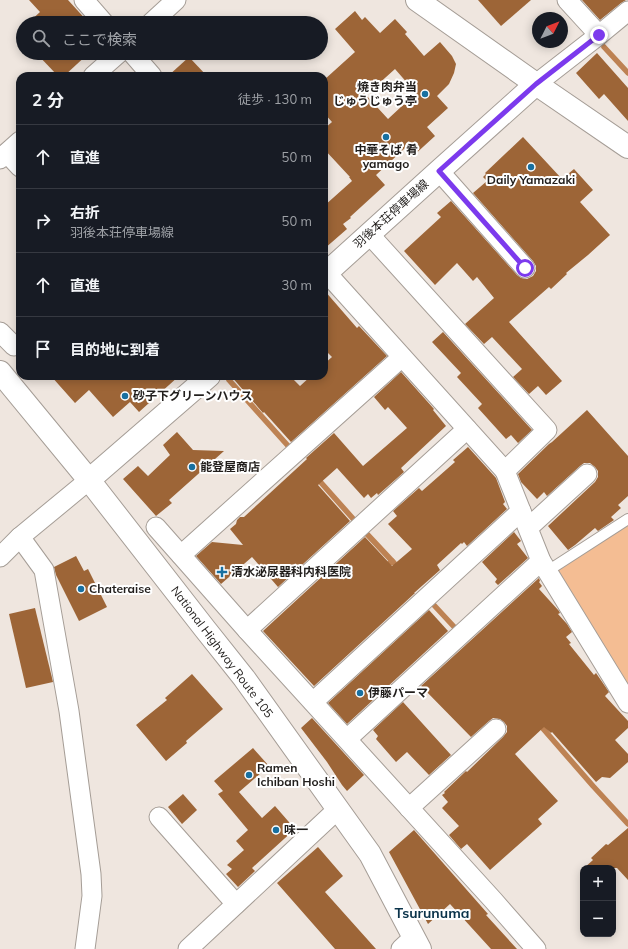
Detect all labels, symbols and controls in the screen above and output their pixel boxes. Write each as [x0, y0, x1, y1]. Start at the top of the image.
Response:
north arrow [532, 12, 568, 48]
search box [16, 16, 328, 60]
route end [590, 26, 608, 44]
icon: search [30, 27, 52, 49]
text: ここで検索 [62, 30, 137, 49]
place label: 焼き肉弁当 じゅうじゅう亭 [333, 79, 417, 108]
text: 2 分 [32, 89, 64, 110]
marker: 焼き肉弁当 じゅうじゅう亭 [420, 89, 430, 99]
text: 徒歩 · 130 m [238, 91, 312, 107]
marker: 中華そば 肴 yamago [381, 132, 391, 142]
place label: 中華そば 肴 yamago [354, 142, 418, 171]
icon: ahead [32, 146, 54, 168]
text: 直進 [70, 148, 100, 167]
text: 50 m [282, 149, 312, 165]
marker: Daily Yamazaki [526, 162, 536, 172]
place label: Daily Yamazaki [487, 172, 575, 187]
street label: 羽後本荘停車場線 [350, 176, 431, 251]
text: 右折 [70, 203, 100, 222]
icon: right [32, 210, 54, 232]
text: 50 m [282, 213, 312, 229]
text: 羽後本荘停車場線 [70, 224, 174, 240]
route start [516, 259, 534, 277]
icon: ahead [32, 274, 54, 296]
text: 直進 [70, 276, 100, 295]
text: 30 m [282, 277, 312, 293]
icon: arrive [32, 338, 54, 360]
text: 目的地に到着 [70, 340, 160, 359]
place label: 砂子下グリーンハウス [132, 388, 252, 403]
marker: 砂子下グリーンハウス [120, 391, 130, 401]
place label: 能登屋商店 [200, 459, 260, 474]
marker: 能登屋商店 [187, 462, 197, 472]
place label: 清水泌尿器科内科医院 [231, 564, 351, 579]
marker: 清水泌尿器科内科医院 [216, 566, 228, 578]
place label: Chateraise [89, 581, 151, 596]
street label: National Highway Route 105 [168, 583, 277, 720]
marker: Chateraise [76, 584, 86, 594]
place label: 伊藤パーマ [368, 685, 428, 700]
marker: 伊藤パーマ [355, 688, 365, 698]
place label: Ramen Ichiban Hoshi [257, 760, 335, 789]
marker: Ramen Ichiban Hoshi [244, 770, 254, 780]
place label: 味一 [284, 822, 308, 837]
marker: 味一 [271, 825, 281, 835]
map controls [580, 865, 616, 937]
button: + [580, 865, 616, 901]
button: − [580, 901, 616, 937]
district label: Tsurunuma [395, 904, 469, 922]

